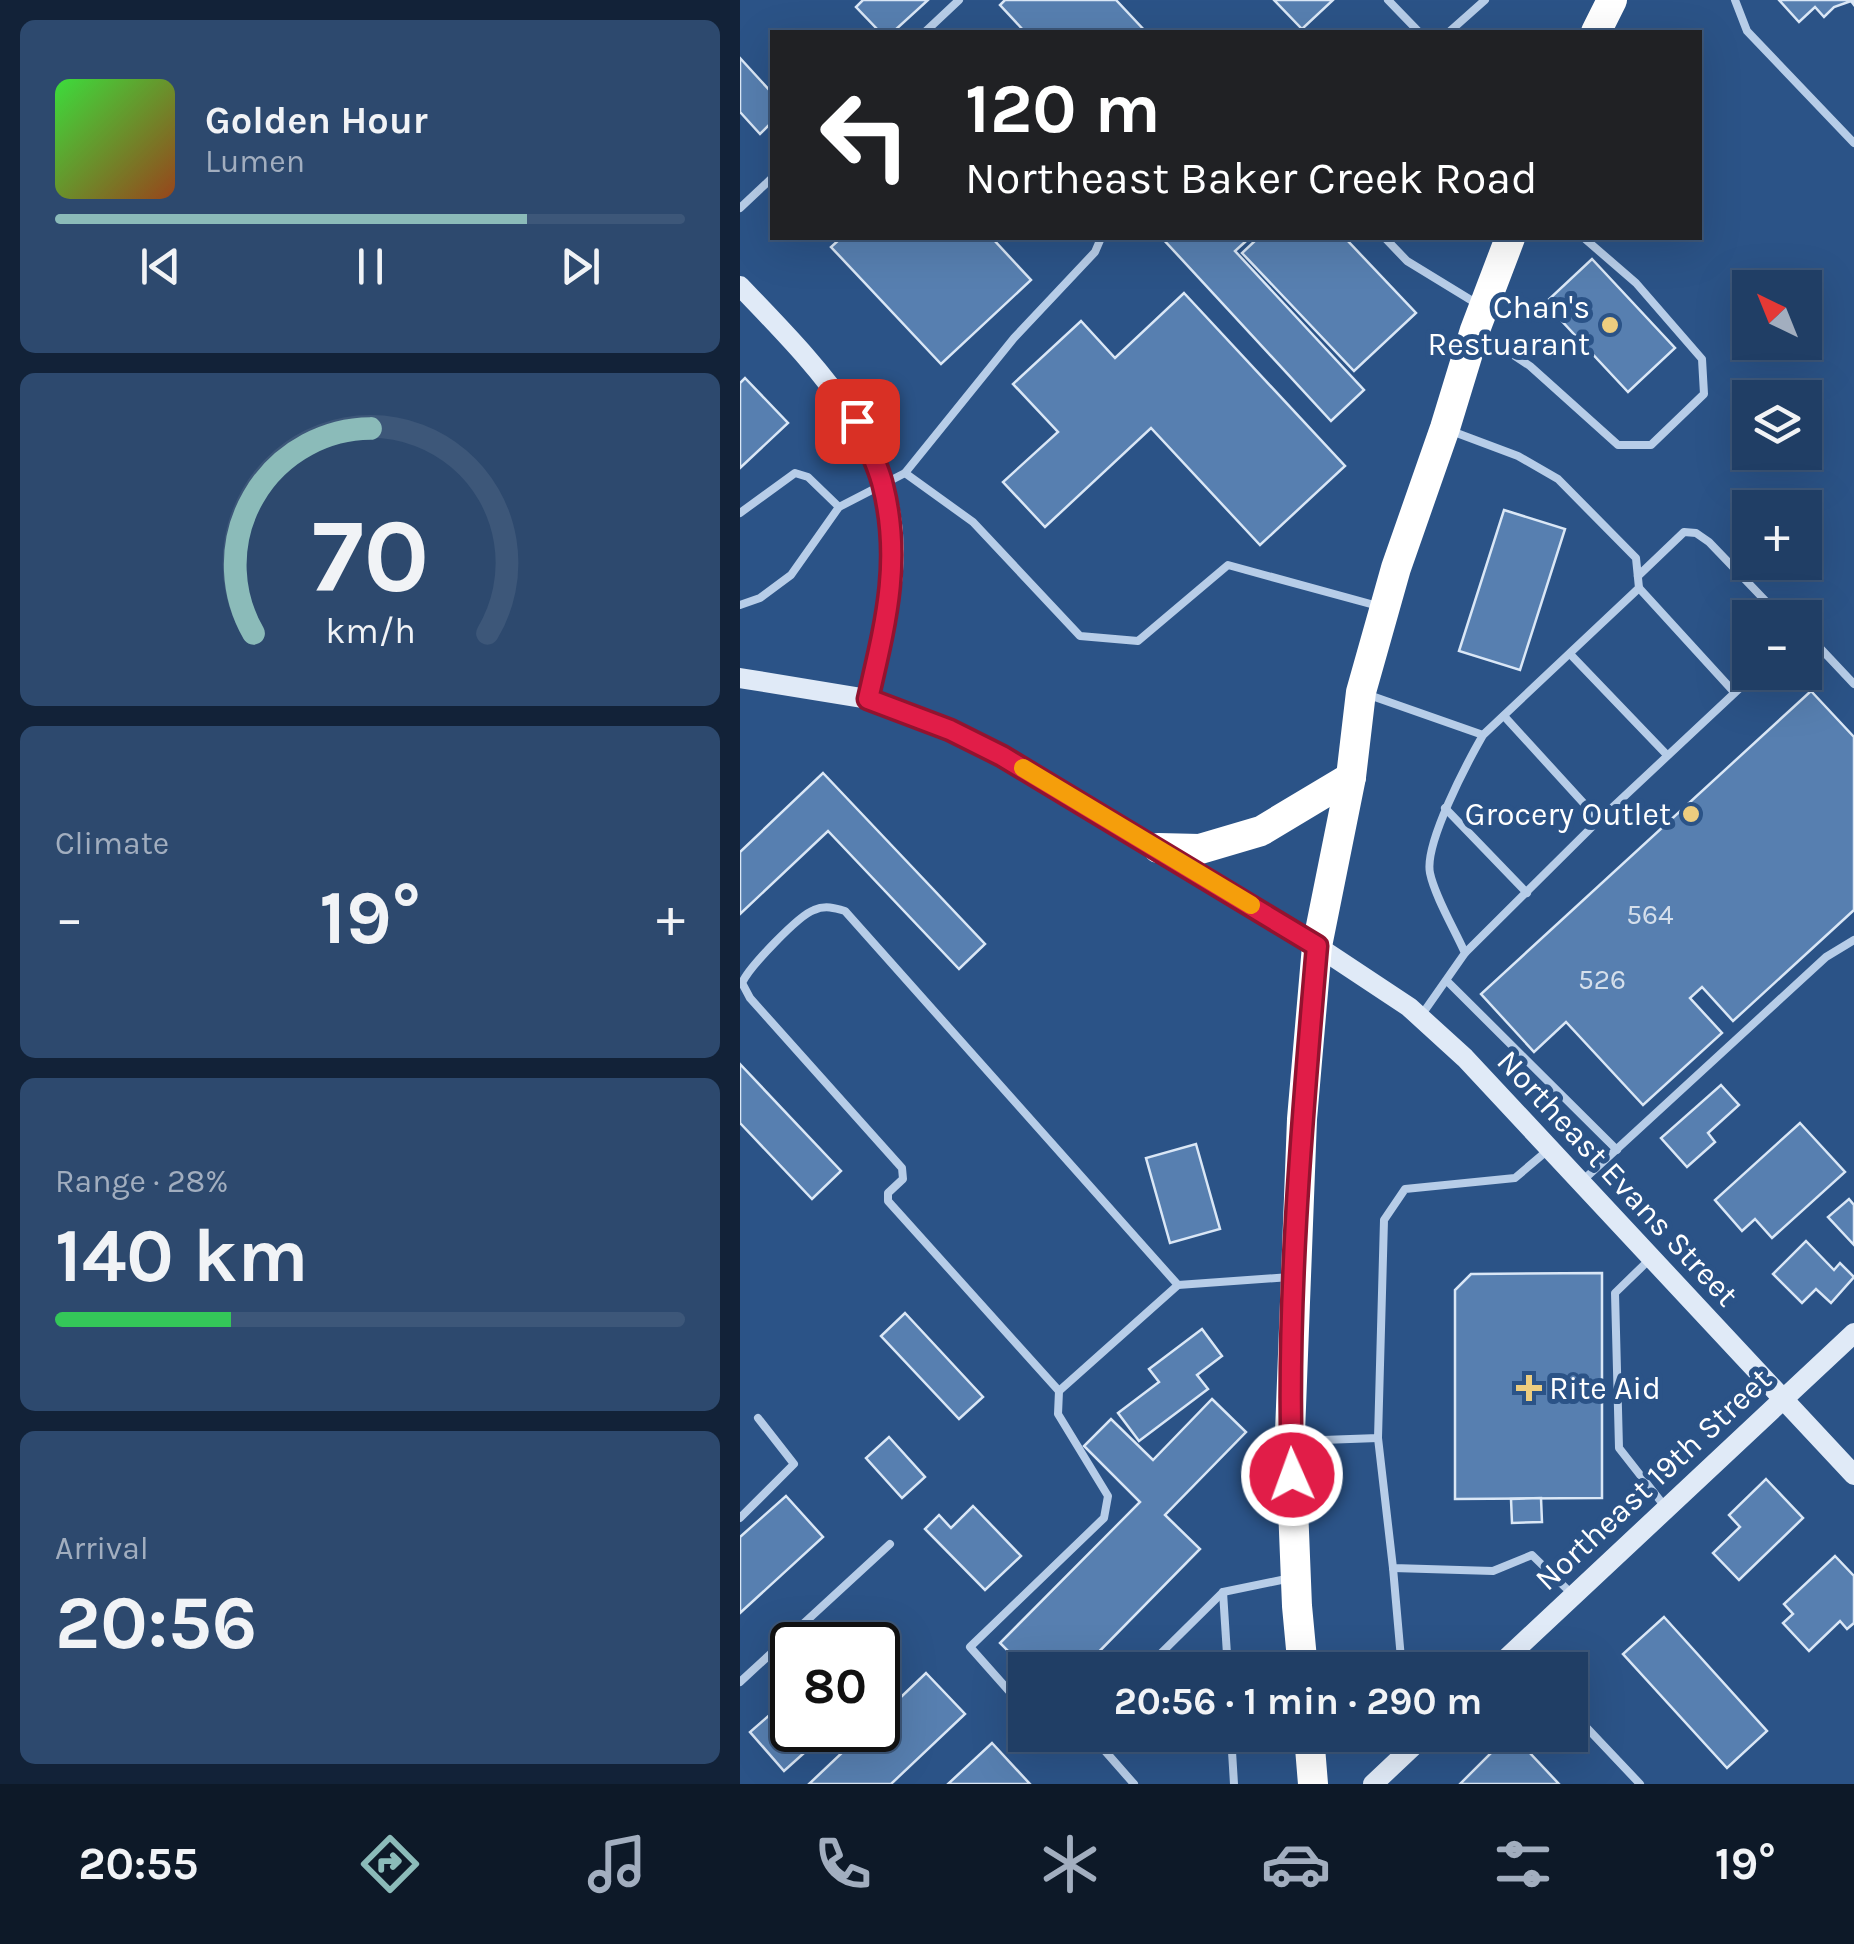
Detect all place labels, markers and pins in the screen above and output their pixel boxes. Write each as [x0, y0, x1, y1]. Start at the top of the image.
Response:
place label: Chan's Restuarant [1428, 289, 1590, 363]
marker: Chan's Restuarant [1599, 314, 1621, 336]
pin [815, 379, 900, 464]
place label: Grocery Outlet [1465, 796, 1671, 833]
marker: Grocery Outlet [1680, 803, 1702, 825]
place label: Rite Aid [1549, 1370, 1661, 1407]
marker: Rite Aid [1518, 1377, 1540, 1399]

